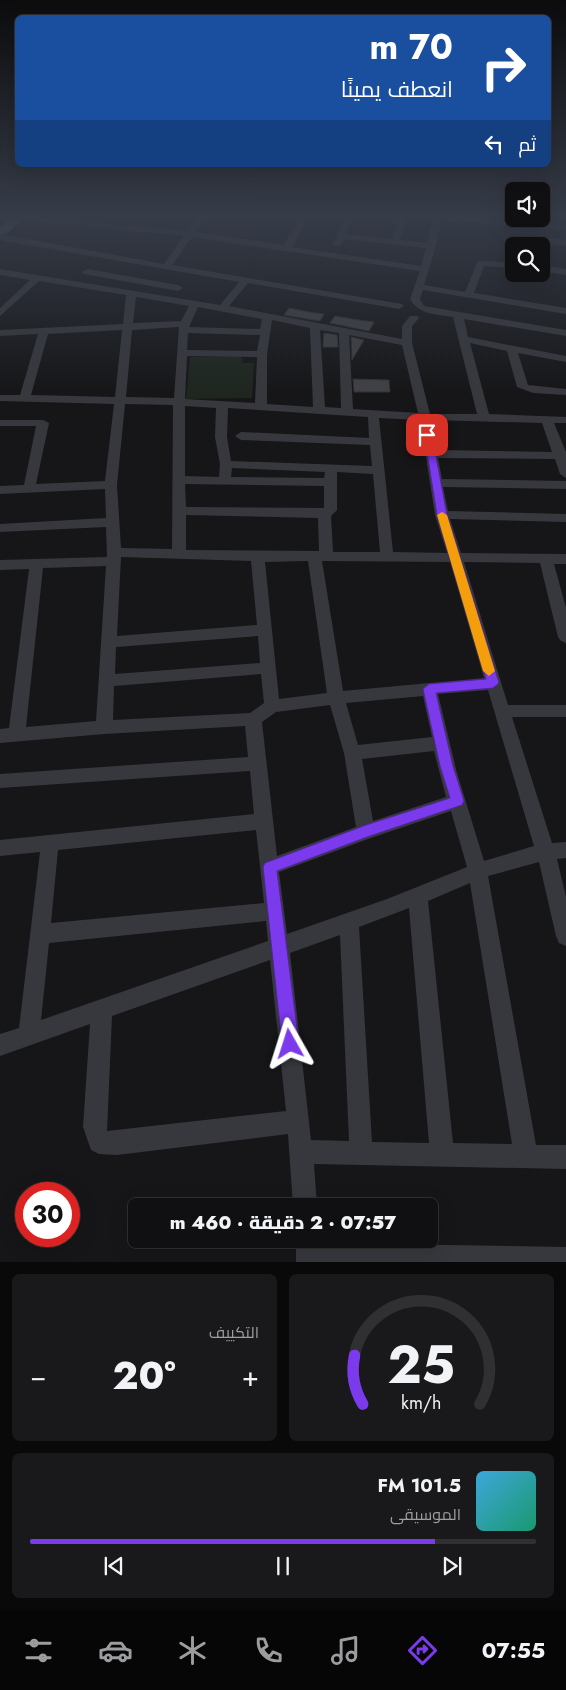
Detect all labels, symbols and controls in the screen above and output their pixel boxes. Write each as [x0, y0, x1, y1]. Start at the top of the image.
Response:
text: 70 m [370, 22, 453, 72]
icon: right [471, 35, 536, 100]
text: انعطف يمينًا [341, 73, 453, 105]
icon: left [480, 130, 508, 158]
text: ثم [518, 131, 536, 158]
map controls [505, 182, 550, 282]
button: sound [505, 182, 550, 227]
button: search [505, 237, 550, 282]
pin [406, 414, 448, 456]
icon: arrive [413, 421, 441, 449]
position arrow [263, 1017, 315, 1069]
speed limit sign: 30 [15, 1182, 80, 1247]
text: 07:57 · 2 دقيقة · 460 m [170, 1209, 396, 1236]
text: التكييف [209, 1321, 259, 1344]
text: 25 [388, 1327, 455, 1403]
text: 20° [113, 1348, 176, 1403]
text: − [30, 1356, 47, 1397]
text: + [242, 1356, 259, 1397]
text: km/h [401, 1390, 442, 1416]
text: 101.5 FM [378, 1472, 461, 1499]
text: الموسيقى [390, 1503, 461, 1526]
icon: previous [100, 1552, 128, 1580]
icon: pause [269, 1552, 297, 1580]
icon: next [438, 1552, 466, 1580]
icon: filters [21, 1633, 56, 1668]
icon: car [98, 1633, 133, 1668]
icon: climate [175, 1633, 210, 1668]
icon: phone [251, 1633, 286, 1668]
icon: music [328, 1633, 363, 1668]
icon: directions [405, 1633, 440, 1668]
text: 07:55 [482, 1634, 545, 1666]

